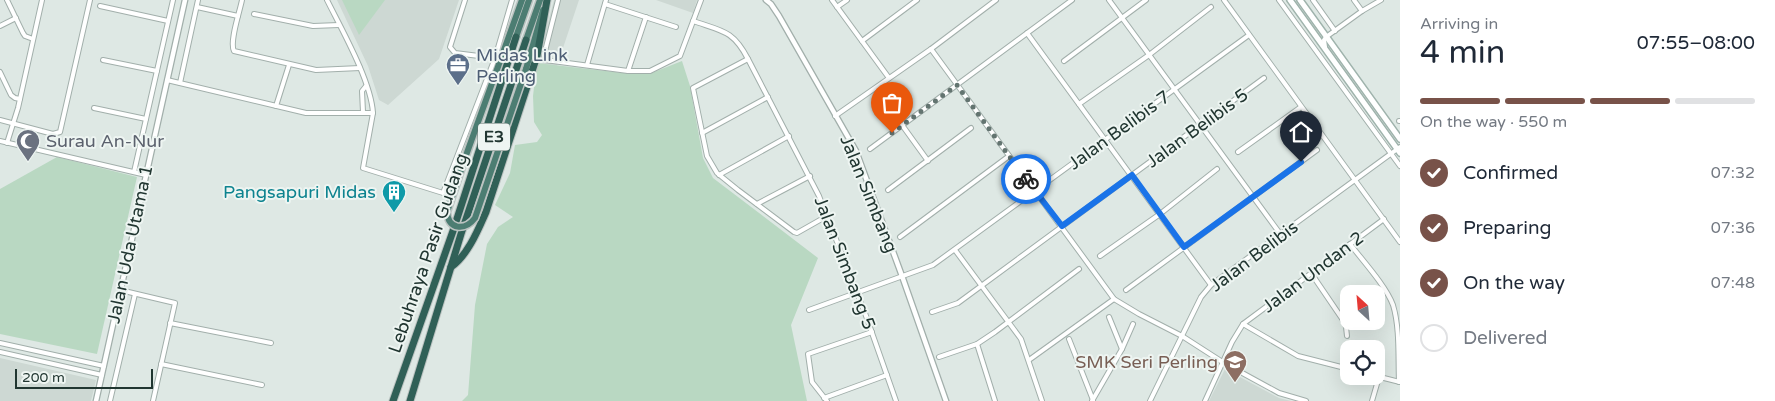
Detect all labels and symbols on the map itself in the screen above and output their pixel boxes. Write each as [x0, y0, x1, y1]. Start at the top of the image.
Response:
place label: Midas Link Perling [476, 44, 568, 87]
office icon: Midas Link Perling [445, 52, 471, 86]
pin [871, 82, 913, 133]
street label: Jalan Belibis 5 [1142, 84, 1252, 172]
street label: Jalan Belibis 7 [1064, 86, 1174, 174]
pin [1280, 111, 1322, 162]
road number: E3 [478, 124, 510, 150]
mosque icon: Surau An-Nur [15, 128, 41, 162]
place label: Surau An-Nur [46, 130, 164, 152]
street label: Jalan Simbang [835, 132, 903, 256]
street label: Lebuhraya Pasir Gudang [383, 150, 473, 356]
courier [1001, 154, 1051, 204]
street label: Jalan Uda Utama 1 [102, 163, 158, 325]
building icon: Pangsapuri Midas [381, 179, 407, 213]
place label: Pangsapuri Midas [223, 181, 376, 203]
street label: Jalan Simbang 5 [810, 193, 880, 333]
street label: Jalan Belibis [1206, 216, 1302, 296]
street label: Jalan Undan 2 [1258, 227, 1368, 317]
north arrow [1340, 285, 1385, 330]
school or university icon: SMK Seri Perling [1222, 349, 1248, 383]
place label: SMK Seri Perling [1075, 351, 1218, 373]
scale bar [15, 366, 152, 389]

